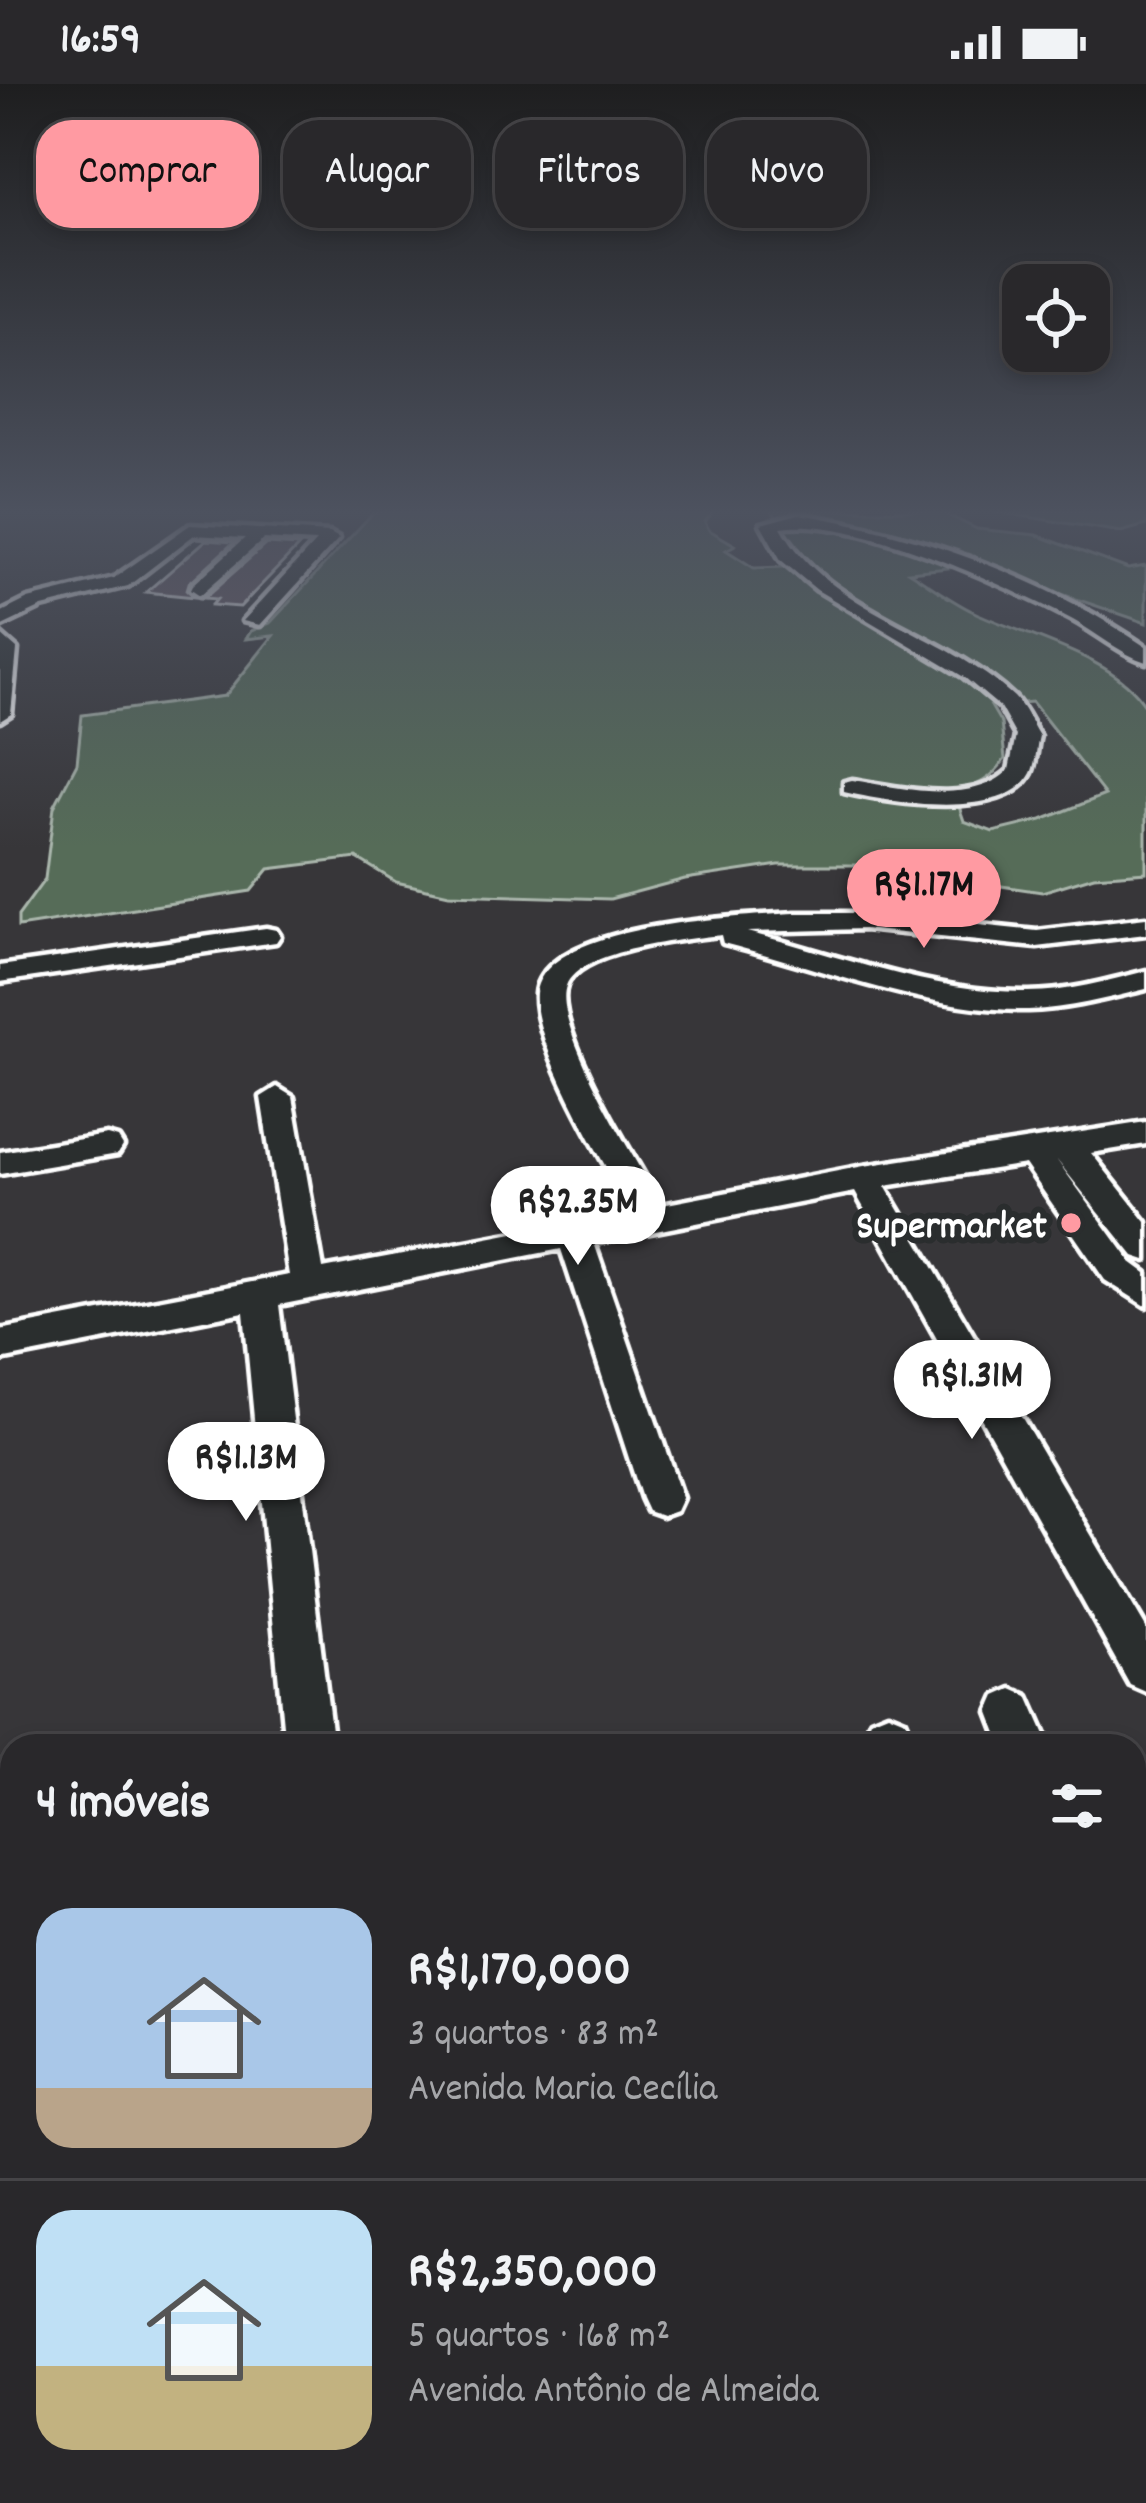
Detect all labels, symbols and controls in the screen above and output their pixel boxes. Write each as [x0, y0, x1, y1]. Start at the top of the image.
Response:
text: 16:59 [60, 10, 141, 74]
chip: Comprar [36, 120, 259, 228]
chip: Alugar [283, 120, 471, 228]
chip: Filtros [495, 120, 683, 228]
chip: Novo [707, 120, 867, 228]
map controls [1002, 264, 1110, 372]
button: locate [1002, 264, 1110, 372]
pin: R$1.17M [813, 849, 1035, 951]
text: R$1.17M [874, 860, 974, 915]
pin: R$2.35M [467, 1166, 689, 1268]
text: R$2.35M [518, 1177, 638, 1232]
place label: Supermarket [856, 1202, 1048, 1257]
marker: Supermarket [1058, 1210, 1084, 1236]
pin: R$1.31M [861, 1340, 1083, 1442]
text: R$1.31M [921, 1351, 1023, 1406]
pin: R$1.13M [135, 1422, 357, 1524]
text: R$1.13M [195, 1433, 297, 1488]
text: 4 imóveis [36, 1770, 210, 1842]
icon: filters [1044, 1773, 1110, 1839]
text: R$1,170,000 [408, 1937, 631, 2009]
icon: home [132, 1956, 276, 2100]
text: 3 quartos · 83 m² [408, 2009, 659, 2064]
text: Avenida Maria Cecília [408, 2064, 717, 2119]
text: R$2,350,000 [408, 2239, 658, 2311]
icon: home [132, 2258, 276, 2402]
text: 5 quartos · 168 m² [408, 2311, 670, 2366]
text: Avenida Antônio de Almeida [408, 2366, 819, 2421]

